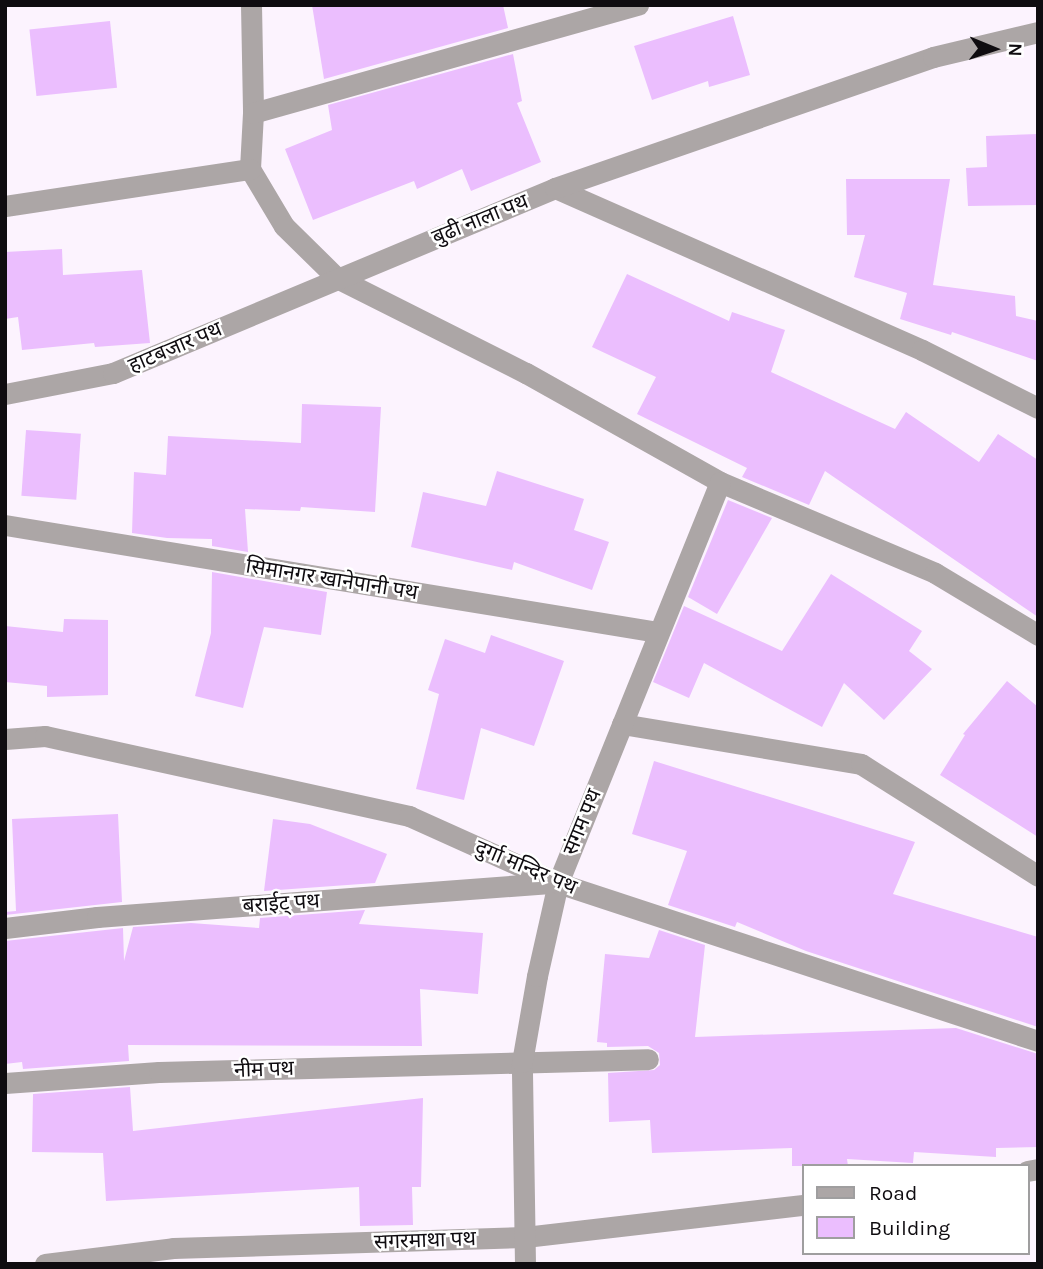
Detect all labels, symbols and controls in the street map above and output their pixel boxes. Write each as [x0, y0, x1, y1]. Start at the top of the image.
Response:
north arrow [959, 14, 1029, 84]
text: N [1004, 43, 1026, 57]
street label: बुढी नाला पथ [428, 188, 532, 250]
street label: हाटबजार पथ [124, 316, 226, 378]
street label: सिमानगर खानेपानी पथ [244, 553, 420, 605]
street label: संगम पथ [557, 785, 607, 859]
street label: दुर्गा मन्दिर पथ [471, 834, 581, 900]
street label: बराईट् पथ [242, 888, 320, 918]
street label: नीम पथ [234, 1055, 294, 1083]
legend [802, 1164, 1029, 1255]
text: Road [869, 1181, 917, 1205]
text: Building [869, 1216, 950, 1240]
street label: सगरमाथा पथ [374, 1226, 476, 1254]

